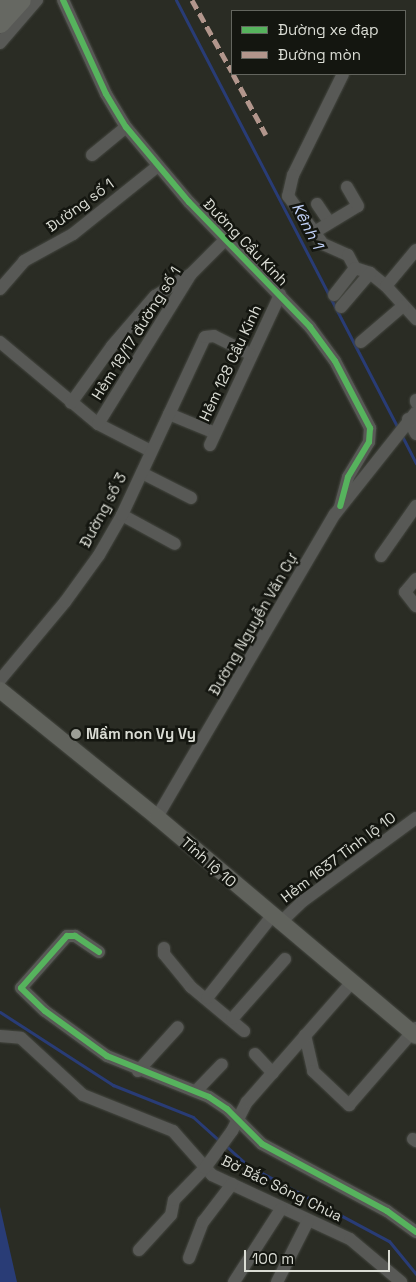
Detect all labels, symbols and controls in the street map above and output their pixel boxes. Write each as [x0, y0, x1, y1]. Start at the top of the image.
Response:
legend [231, 10, 406, 75]
text: Đường xe đạp [278, 20, 379, 39]
text: Đường mòn [278, 45, 361, 64]
street label: Đường số 1 [43, 175, 117, 235]
street label: Đường Cầu Kinh [200, 195, 292, 289]
water label: Kênh 1 [287, 200, 327, 252]
street label: Hẻm 18/17 đường số 1 [88, 263, 184, 403]
street label: Hẻm 128 Cầu Kinh [195, 302, 265, 424]
street label: Đường số 3 [76, 470, 130, 550]
street label: Đường Nguyễn Văn Cự [205, 550, 301, 698]
place label: Mầm non Vy Vy [86, 725, 196, 743]
marker: Mầm non Vy Vy [70, 728, 82, 740]
street label: Hẻm 1637 Tỉnh lộ 10 [277, 808, 399, 906]
street label: Tỉnh lộ 10 [178, 833, 240, 891]
street label: Bờ Bắc Sông Chùa [219, 1151, 345, 1225]
scale bar [246, 1240, 392, 1272]
text: 100 m [252, 1249, 294, 1268]

